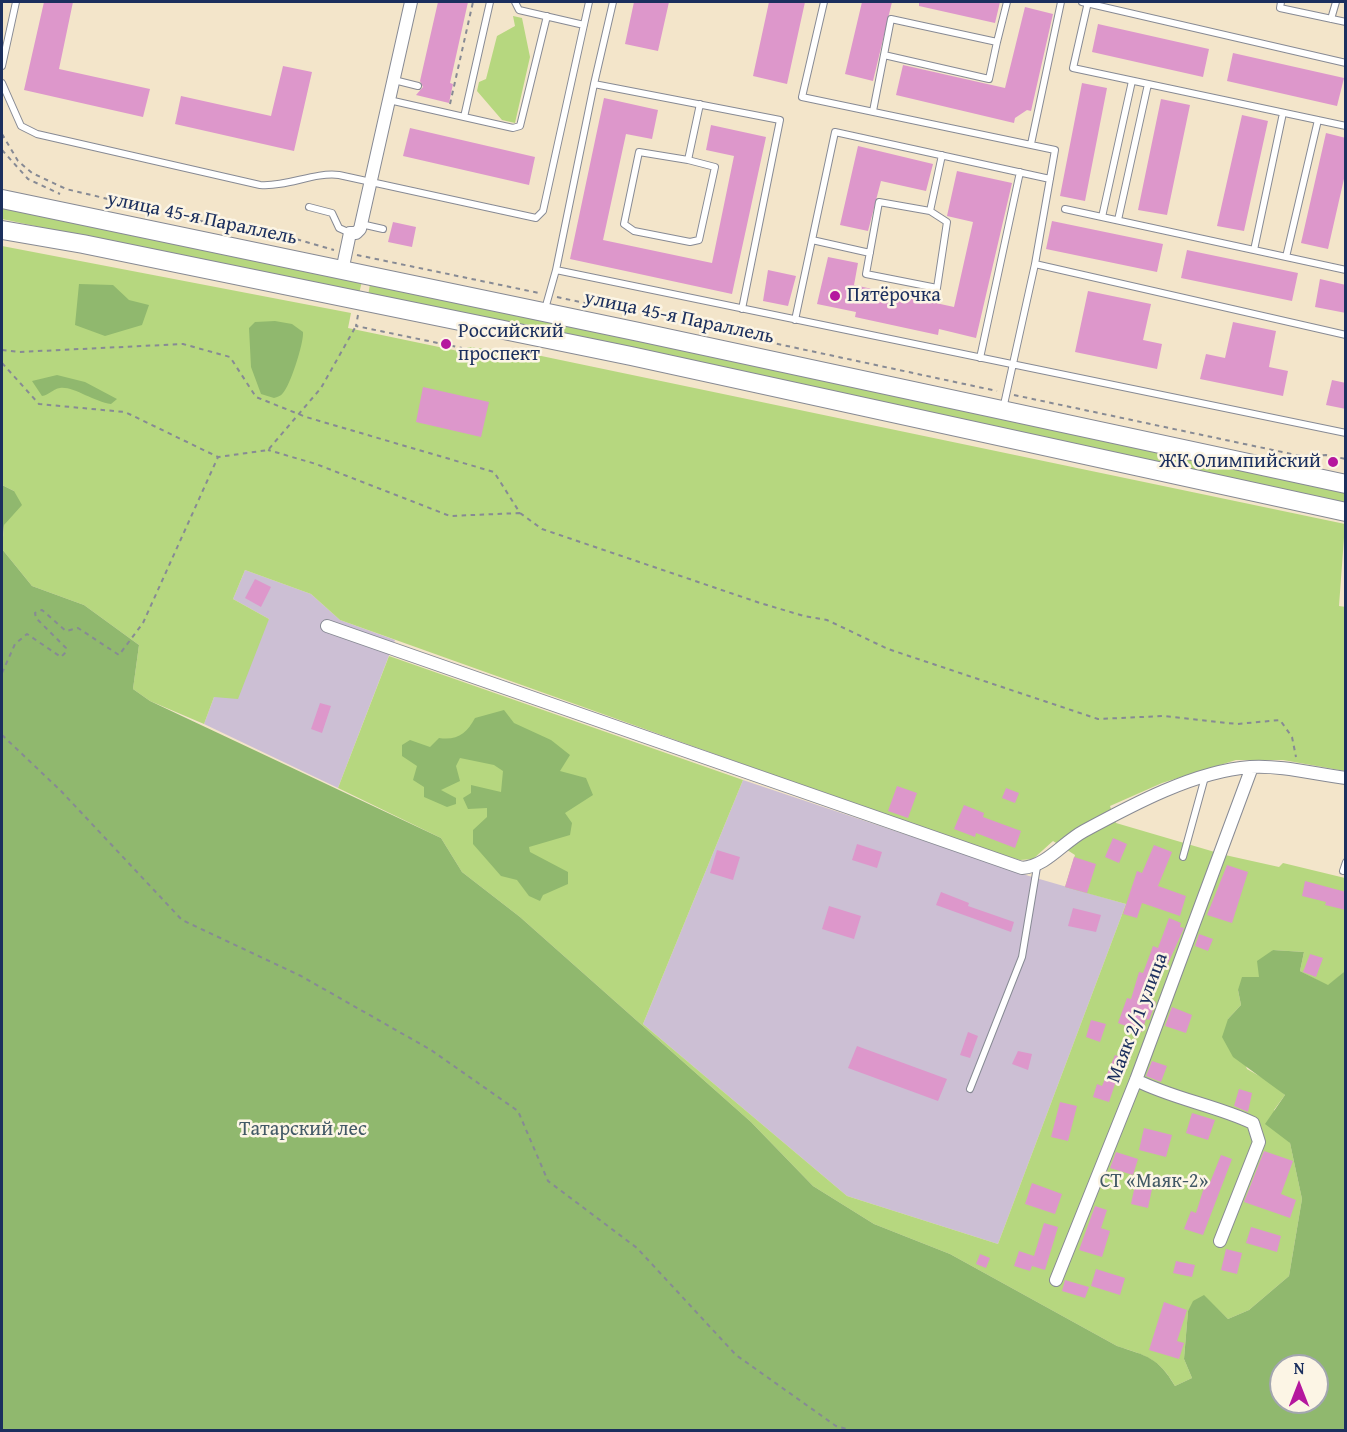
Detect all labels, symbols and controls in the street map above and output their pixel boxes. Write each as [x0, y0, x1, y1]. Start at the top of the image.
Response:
street label: улица 45-я Параллель [105, 187, 299, 251]
place label: Пятёрочка [847, 284, 941, 308]
street label: улица 45-я Параллель [582, 286, 776, 350]
marker: Пятёрочка [828, 289, 842, 303]
place label: Российский проспект [458, 320, 564, 367]
marker: Российский проспект [439, 337, 453, 351]
place label: ЖК Олимпийский [1159, 450, 1321, 474]
marker: ЖК Олимпийский [1326, 455, 1340, 469]
street label: Маяк 2/1 улица [1102, 950, 1174, 1086]
park label: Татарский лес [239, 1118, 367, 1142]
park label: СТ «Маяк-2» [1100, 1170, 1208, 1194]
north arrow [1269, 1354, 1329, 1414]
text: N [1294, 1356, 1304, 1380]

